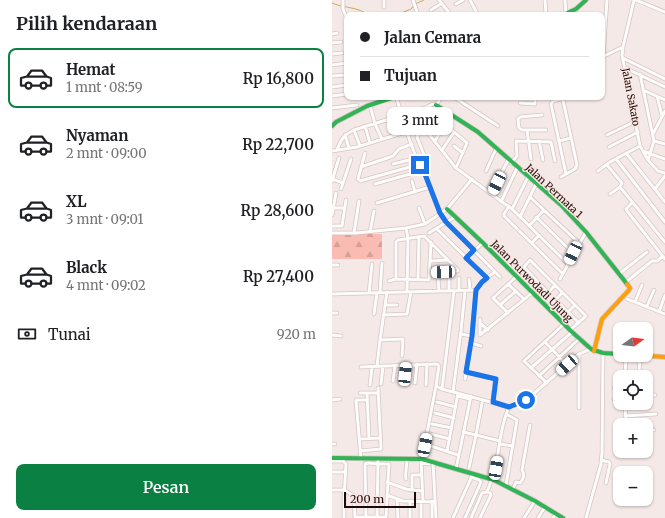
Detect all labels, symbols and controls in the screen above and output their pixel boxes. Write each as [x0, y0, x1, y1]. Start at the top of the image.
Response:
text: Pilih kendaraan [16, 12, 157, 35]
text: Jalan Cemara [384, 28, 481, 47]
icon: car [18, 60, 54, 96]
text: Hemat [66, 60, 116, 79]
text: Tujuan [384, 66, 437, 85]
street label: Jalan Sakato [619, 66, 643, 127]
text: Rp 16,800 [243, 69, 314, 88]
text: 1 mnt · 08:59 [66, 79, 143, 96]
callout: 3 mnt [387, 107, 453, 135]
text: 3 mnt [401, 112, 439, 129]
icon: car [18, 126, 54, 162]
text: Nyaman [66, 126, 128, 145]
text: Rp 22,700 [242, 135, 314, 154]
text: 2 mnt · 09:00 [66, 145, 147, 162]
route end [411, 156, 429, 174]
street label: Jalan Permata 1 [522, 160, 586, 221]
car [486, 170, 508, 196]
icon: car [18, 192, 54, 228]
text: XL [66, 192, 87, 211]
text: Rp 28,600 [241, 201, 314, 220]
text: 3 mnt · 09:01 [66, 211, 143, 228]
street label: Jalan Purwodadi Ujung [488, 237, 576, 325]
car [562, 240, 584, 266]
icon: car [18, 258, 54, 294]
text: Black [66, 258, 107, 277]
car [431, 266, 455, 278]
text: Rp 27,400 [243, 267, 314, 286]
text: 4 mnt · 09:02 [66, 277, 146, 294]
north arrow [613, 322, 653, 362]
map controls [613, 322, 653, 506]
icon: cash [16, 323, 38, 345]
text: Tunai [48, 325, 91, 344]
text: 920 m [277, 326, 316, 343]
car [554, 353, 580, 377]
car [398, 361, 412, 387]
button: locate [613, 370, 653, 410]
route start [517, 391, 535, 409]
button: + [613, 418, 653, 458]
car [417, 432, 433, 458]
car [488, 455, 504, 481]
button: Pesan [16, 464, 316, 510]
button: − [613, 466, 653, 506]
scale bar [344, 490, 416, 509]
text: 200 m [350, 492, 384, 506]

